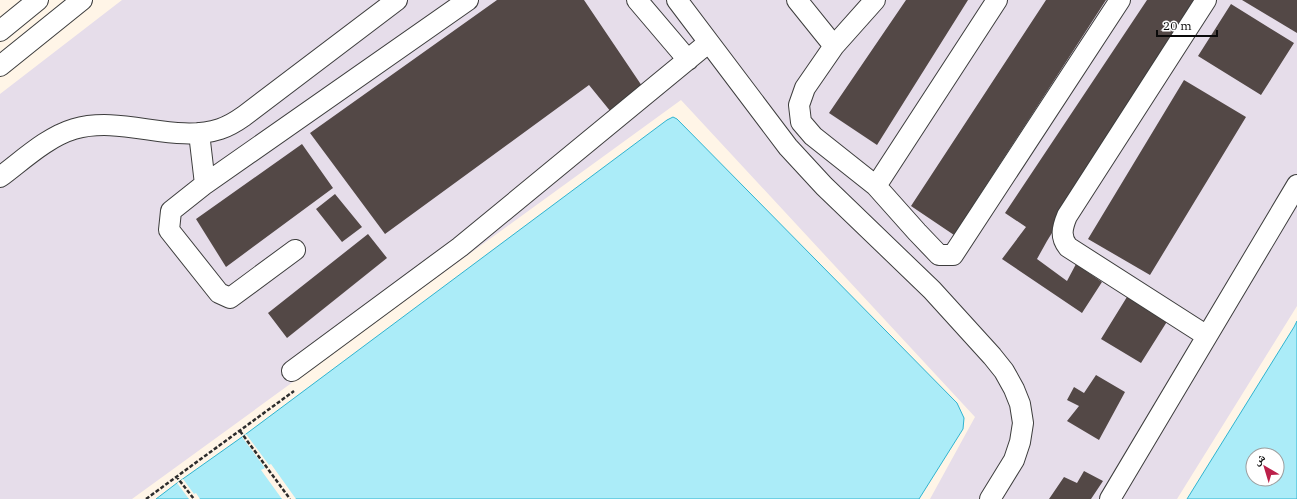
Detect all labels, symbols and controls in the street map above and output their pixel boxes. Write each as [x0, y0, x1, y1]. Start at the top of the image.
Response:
scale bar [1157, 12, 1217, 38]
text: 20 m [1163, 18, 1192, 33]
north arrow [1245, 447, 1285, 487]
text: ش [1250, 450, 1269, 469]

